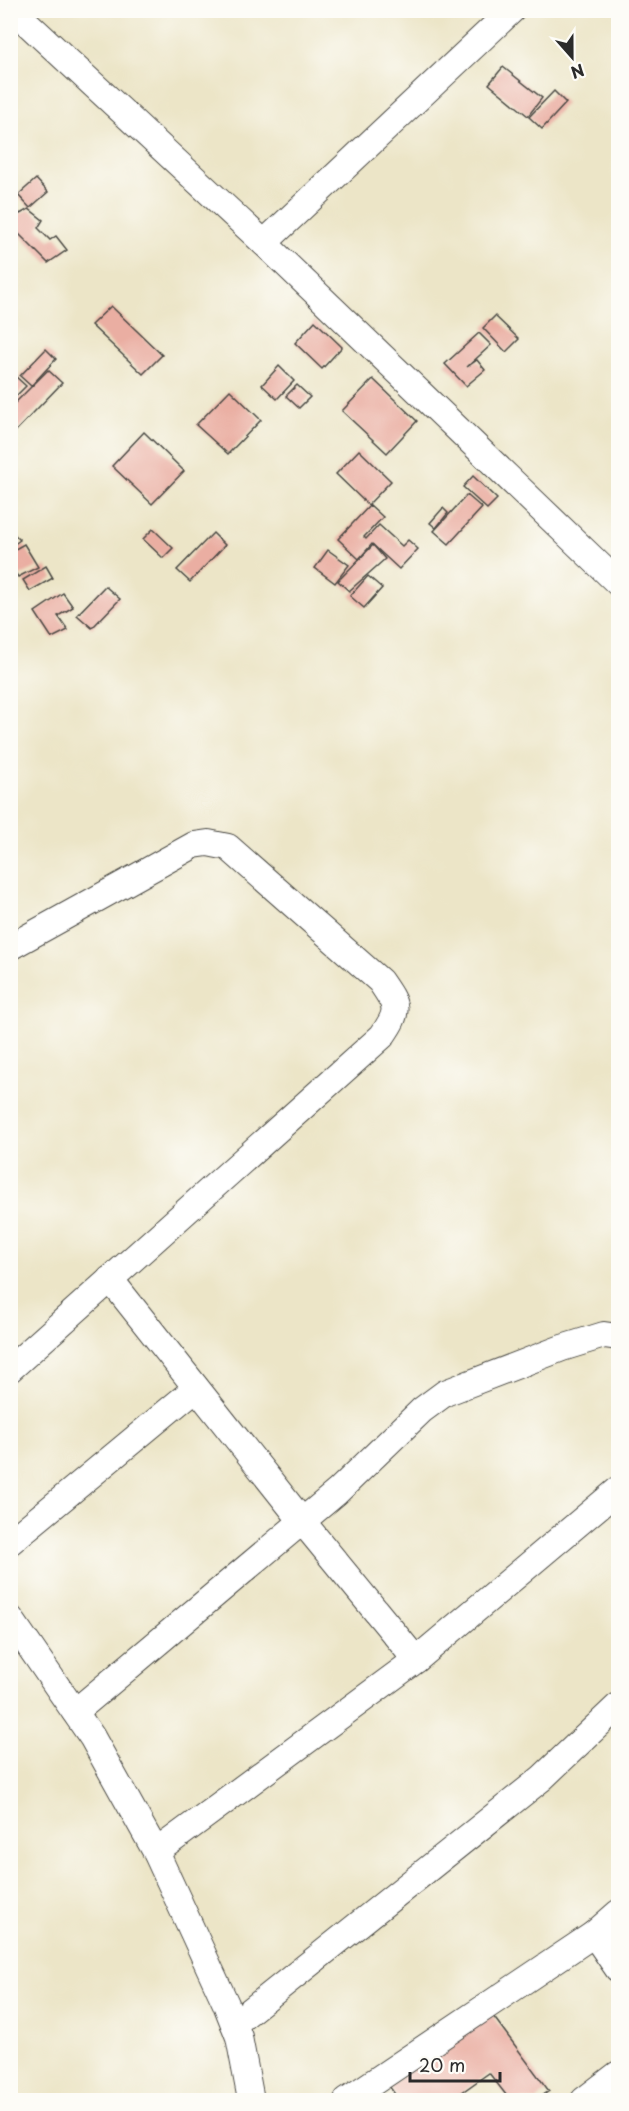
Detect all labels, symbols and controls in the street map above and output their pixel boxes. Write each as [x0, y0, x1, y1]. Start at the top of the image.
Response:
north arrow [542, 27, 602, 87]
text: N [568, 58, 588, 85]
scale bar [410, 2045, 500, 2083]
text: 20 m [419, 2051, 465, 2078]

